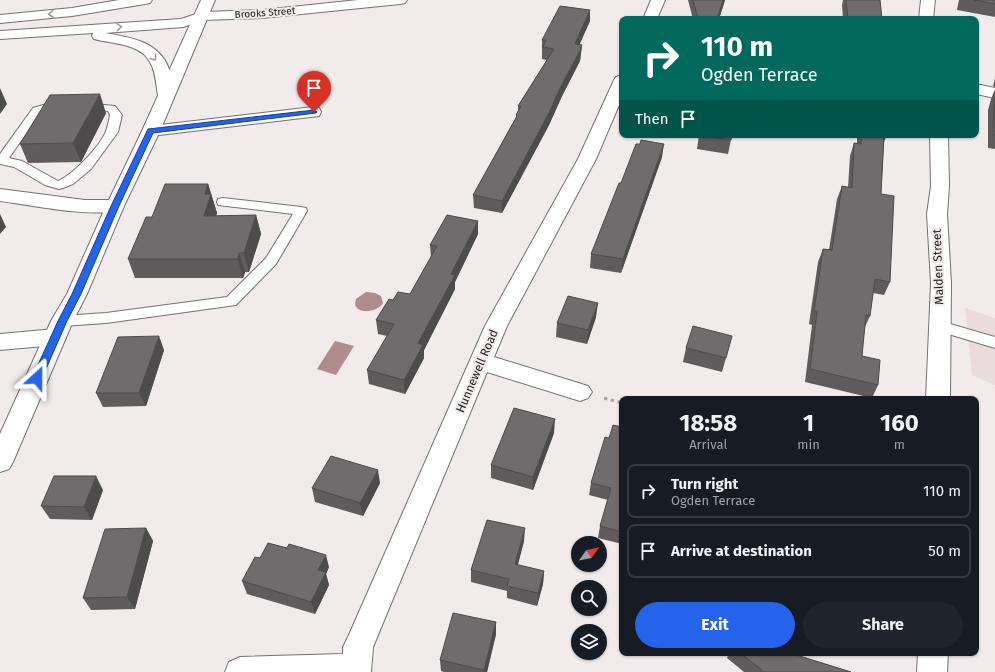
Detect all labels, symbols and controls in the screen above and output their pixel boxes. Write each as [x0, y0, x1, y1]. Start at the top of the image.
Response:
street label: Brooks Street [234, 5, 296, 21]
one-way arrow [48, 9, 54, 18]
one-way arrow [116, 23, 122, 32]
text: 110 m [701, 30, 773, 63]
icon: right [635, 32, 687, 84]
one-way arrow [149, 54, 156, 61]
text: Ogden Terrace [701, 64, 818, 86]
pin [297, 71, 331, 112]
icon: arrive [303, 77, 325, 99]
icon: arrive [677, 108, 699, 130]
text: Then [635, 110, 669, 128]
street label: Malden Street [930, 228, 946, 305]
street label: Hunnewell Road [453, 327, 501, 415]
position arrow [16, 357, 58, 399]
text: 18:58 [679, 409, 737, 437]
text: 1 [803, 409, 814, 437]
text: 160 [880, 409, 919, 437]
text: Arrival [689, 437, 727, 452]
text: min [797, 437, 820, 452]
text: m [894, 437, 905, 452]
text: Turn right [671, 475, 738, 493]
icon: right [637, 480, 659, 502]
text: 110 m [923, 482, 961, 500]
text: Ogden Terrace [671, 493, 755, 508]
north arrow [571, 536, 607, 572]
map controls [571, 536, 607, 660]
icon: arrive [637, 540, 659, 562]
text: Arrive at destination [671, 542, 812, 560]
text: 50 m [928, 542, 961, 560]
button: search [571, 580, 607, 616]
button: Exit [635, 602, 795, 648]
button: Share [803, 602, 963, 648]
button: layers [571, 624, 607, 660]

